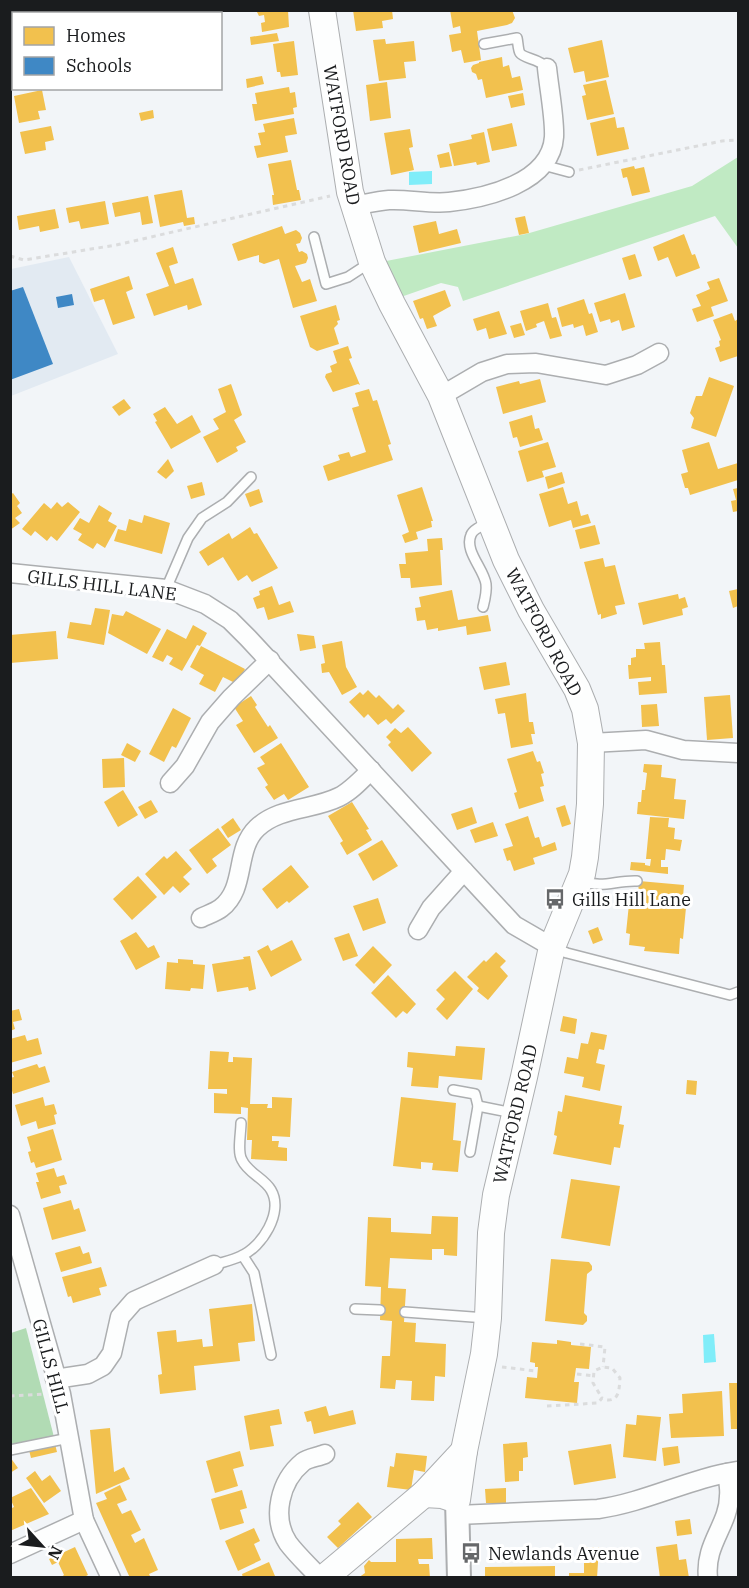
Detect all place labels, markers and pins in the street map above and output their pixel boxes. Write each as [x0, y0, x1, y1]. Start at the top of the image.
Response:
bus stop icon: Gills Hill Lane [543, 887, 567, 911]
place label: Gills Hill Lane [572, 888, 691, 911]
bus stop icon: Newlands Avenue [459, 1541, 483, 1565]
place label: Newlands Avenue [488, 1542, 639, 1565]

